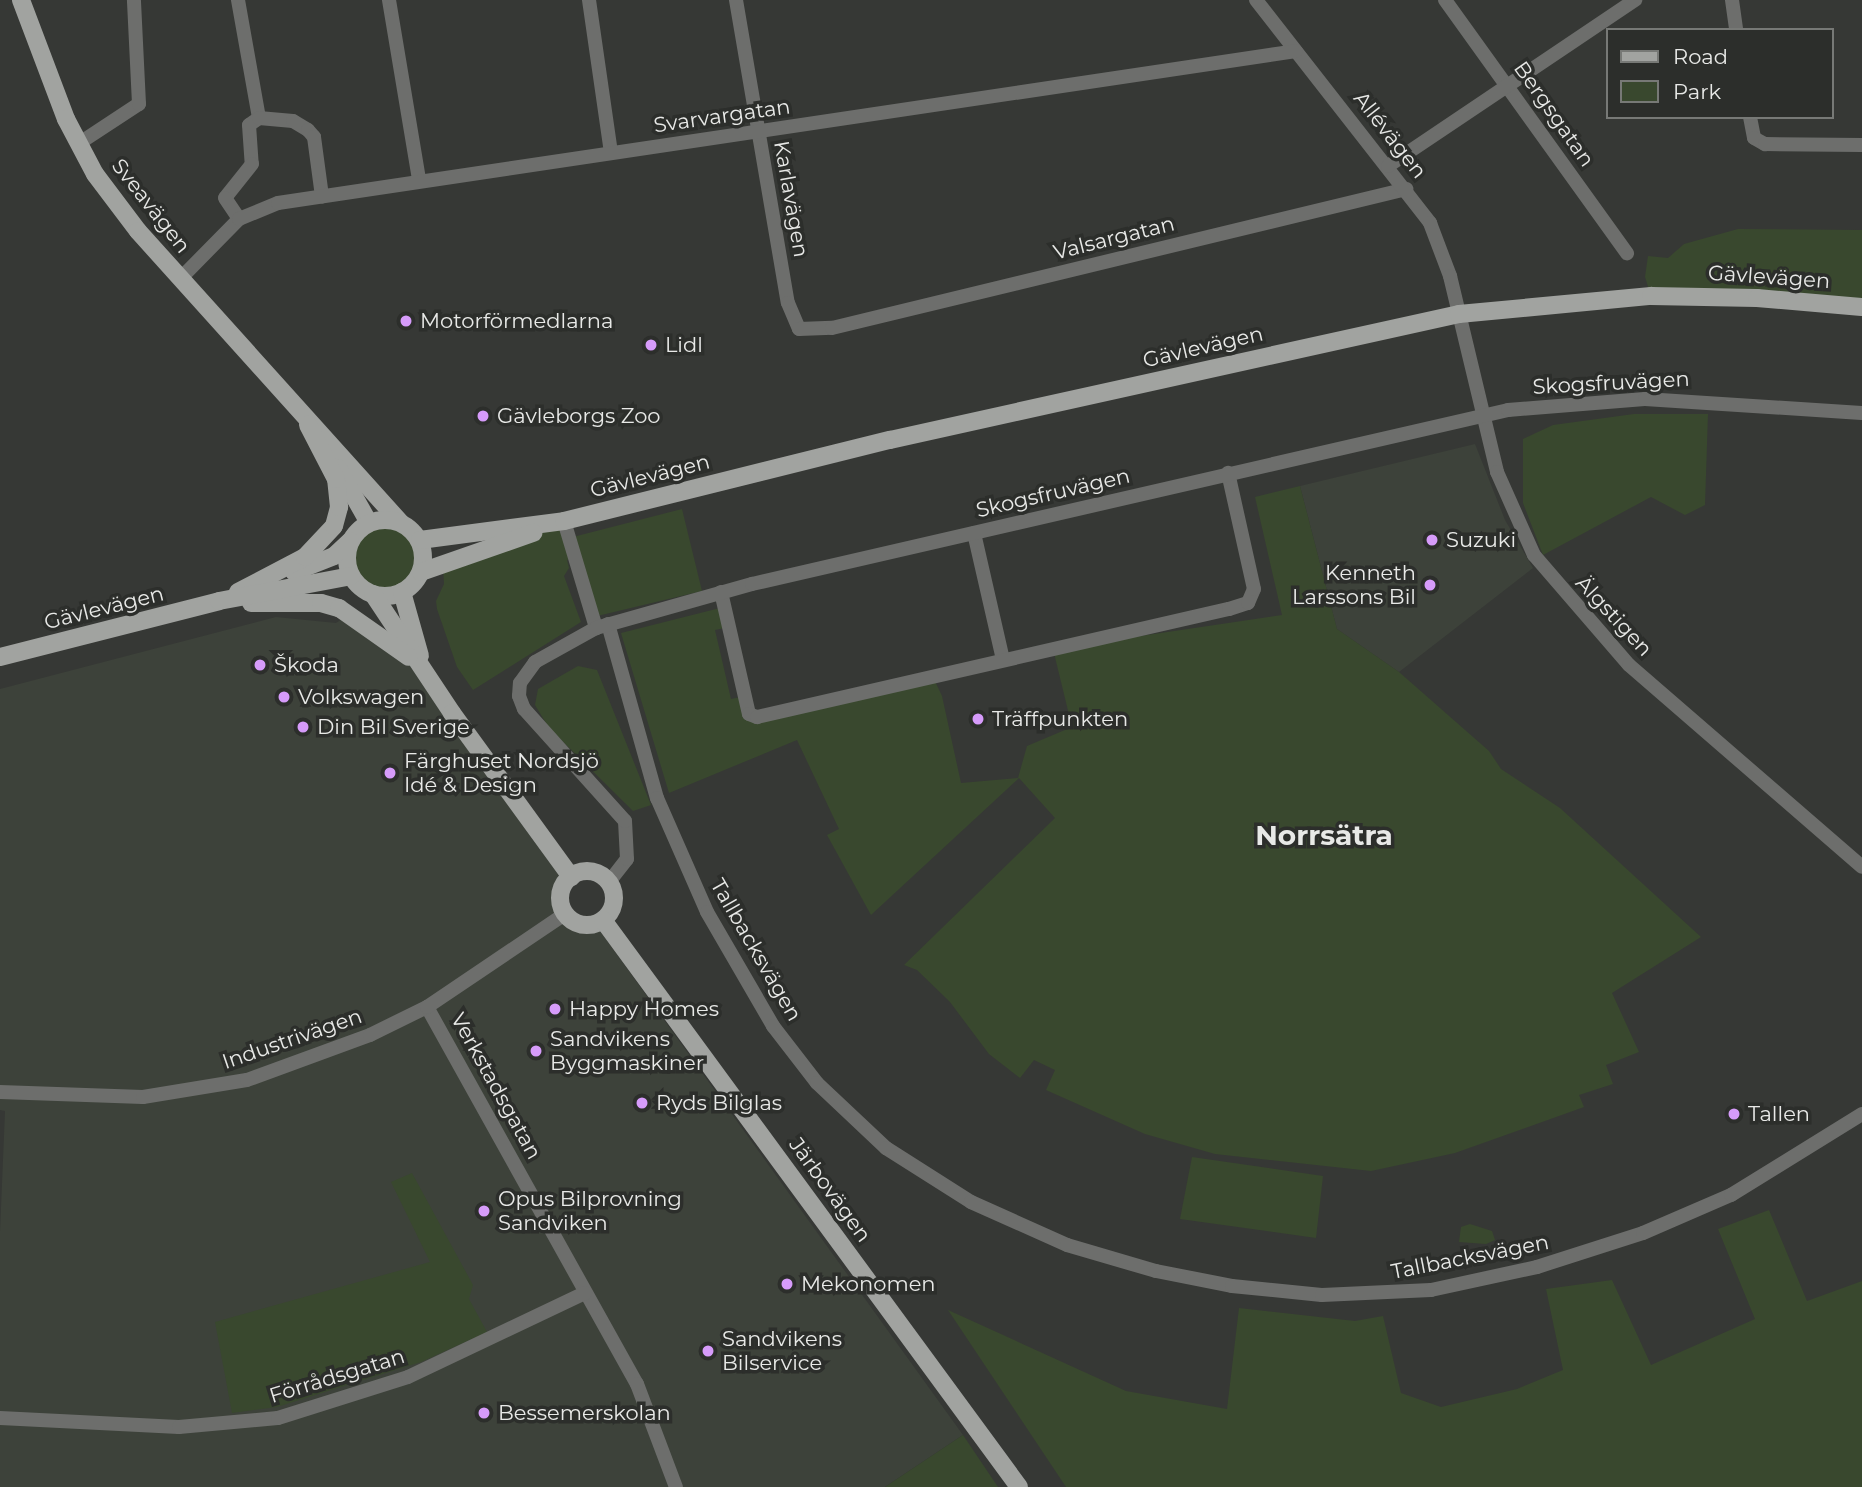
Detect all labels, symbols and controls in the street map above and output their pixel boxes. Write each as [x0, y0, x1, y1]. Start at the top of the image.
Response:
legend [1606, 28, 1834, 119]
text: Road [1673, 44, 1728, 69]
street label: Bergsgatan [1508, 56, 1600, 172]
text: Park [1673, 79, 1721, 104]
street label: Allévägen [1348, 86, 1432, 184]
street label: Svarvargatan [652, 94, 792, 138]
street label: Karlavägen [768, 139, 814, 259]
street label: Sveavägen [106, 154, 196, 258]
street label: Valsargatan [1051, 211, 1177, 265]
street label: Gävlevägen [1707, 260, 1831, 294]
place label: Motorförmedlarna [420, 308, 613, 334]
marker: Motorförmedlarna [398, 313, 414, 329]
street label: Gävlevägen [1140, 321, 1266, 373]
place label: Lidl [665, 332, 703, 358]
marker: Lidl [643, 337, 659, 353]
street label: Skogsfruvägen [1532, 366, 1690, 400]
place label: Gävleborgs Zoo [497, 403, 661, 429]
marker: Gävleborgs Zoo [475, 408, 491, 424]
street label: Gävlevägen [587, 449, 713, 503]
street label: Skogsfruvägen [974, 463, 1132, 523]
place label: Suzuki [1446, 527, 1516, 553]
marker: Suzuki [1424, 532, 1440, 548]
place label: Kenneth Larssons Bil [1292, 560, 1416, 610]
street label: Älgstigen [1570, 571, 1658, 661]
marker: Kenneth Larssons Bil [1422, 577, 1438, 593]
street label: Gävlevägen [41, 581, 167, 635]
place label: Škoda [274, 652, 339, 678]
marker: Škoda [252, 657, 268, 673]
place label: Volkswagen [298, 684, 424, 710]
marker: Volkswagen [276, 689, 292, 705]
place label: Träffpunkten [992, 706, 1128, 732]
marker: Träffpunkten [970, 711, 986, 727]
place label: Din Bil Sverige [317, 714, 470, 740]
marker: Din Bil Sverige [295, 719, 311, 735]
place label: Färghuset Nordsjö Idé & Design [404, 748, 599, 798]
marker: Färghuset Nordsjö Idé & Design [382, 765, 398, 781]
district label: Norrsätra [1255, 818, 1393, 852]
street label: Tallbacksvägen [705, 874, 807, 1026]
place label: Happy Homes [569, 996, 719, 1022]
marker: Happy Homes [547, 1001, 563, 1017]
street label: Industrivägen [219, 1003, 365, 1075]
street label: Verkstadsgatan [445, 1008, 547, 1164]
place label: Sandvikens Byggmaskiner [550, 1026, 704, 1076]
marker: Sandvikens Byggmaskiner [528, 1043, 544, 1059]
place label: Ryds Bilglas [656, 1090, 782, 1116]
marker: Ryds Bilglas [634, 1095, 650, 1111]
place label: Tallen [1748, 1101, 1810, 1127]
marker: Tallen [1726, 1106, 1742, 1122]
street label: Järbovägen [784, 1133, 876, 1247]
place label: Opus Bilprovning Sandviken [498, 1186, 682, 1236]
marker: Opus Bilprovning Sandviken [476, 1203, 492, 1219]
street label: Tallbacksvägen [1389, 1229, 1551, 1285]
place label: Mekonomen [801, 1271, 936, 1297]
marker: Mekonomen [779, 1276, 795, 1292]
place label: Sandvikens Bilservice [722, 1326, 842, 1376]
street label: Förrådsgatan [266, 1343, 408, 1409]
marker: Sandvikens Bilservice [700, 1343, 716, 1359]
place label: Bessemerskolan [498, 1400, 671, 1426]
marker: Bessemerskolan [476, 1405, 492, 1421]

